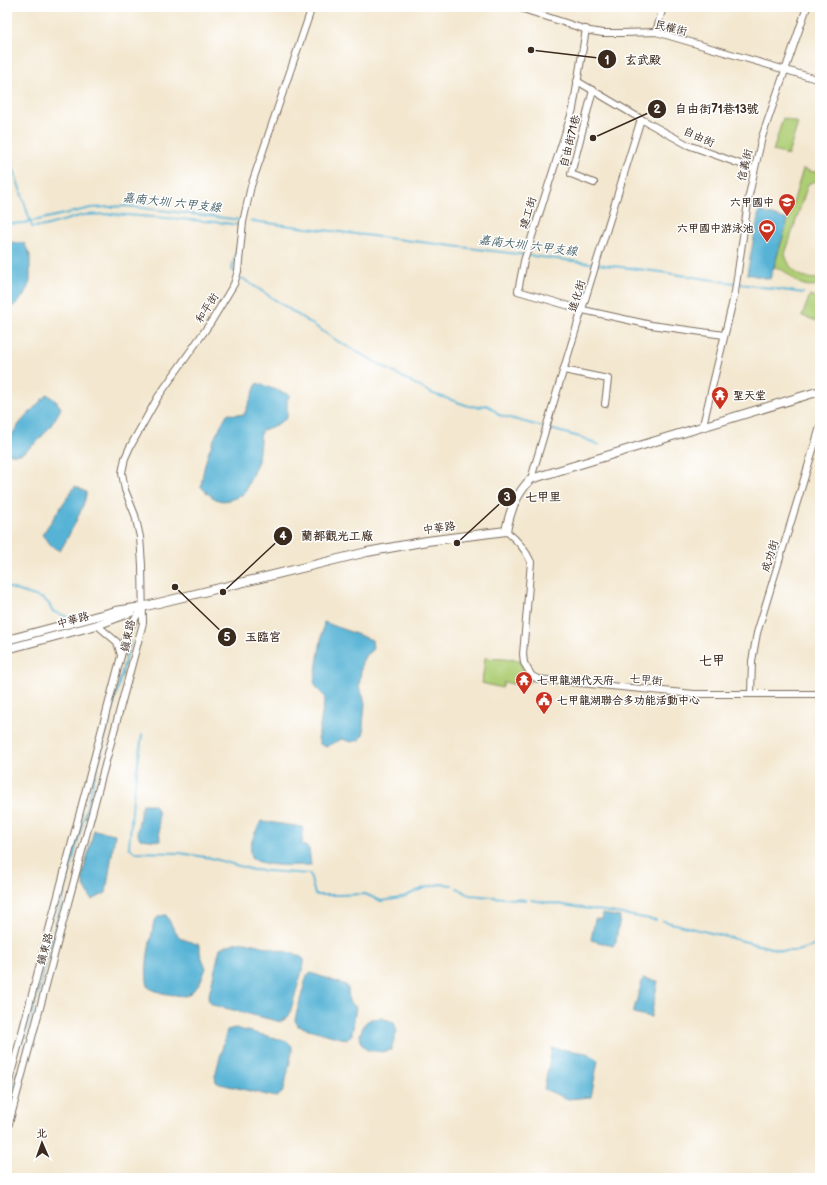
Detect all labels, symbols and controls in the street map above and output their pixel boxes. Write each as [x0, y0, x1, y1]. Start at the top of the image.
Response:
street label: 民權街 [653, 18, 690, 38]
callout: 玄武殿 [597, 47, 669, 71]
text: 1 [604, 53, 610, 68]
text: 玄武殿 [625, 53, 661, 68]
callout: 自由街71巷13號 [647, 97, 767, 121]
text: 2 [653, 102, 661, 117]
text: 自由街71巷13號 [675, 102, 759, 117]
street label: 自由街71巷 [557, 113, 583, 169]
street label: 自由街 [681, 124, 718, 150]
street label: 信義街 [735, 146, 755, 183]
water label: 嘉南大圳 六甲支線 [122, 190, 223, 216]
school or university icon: 六甲國中 [777, 192, 797, 217]
street label: 建工街 [517, 194, 539, 231]
place label: 六甲國中 [730, 196, 774, 209]
sports icon: 六甲國中游泳池 [757, 218, 777, 243]
place label: 六甲國中游泳池 [677, 222, 754, 235]
water label: 嘉南大圳 六甲支線 [478, 233, 579, 260]
street label: 進化街 [566, 277, 588, 314]
street label: 和平街 [193, 290, 222, 325]
temple icon: 聖天堂 [710, 385, 730, 410]
place label: 聖天堂 [733, 389, 766, 402]
callout: 七甲里 [497, 485, 569, 509]
text: 3 [503, 490, 511, 505]
text: 七甲里 [525, 490, 561, 505]
street label: 中華路 [422, 519, 456, 537]
callout: 蘭都觀光工廠 [273, 524, 381, 548]
text: 4 [279, 529, 287, 544]
text: 蘭都觀光工廠 [301, 529, 373, 544]
street label: 成功街 [759, 537, 781, 574]
street label: 中華路 [55, 609, 91, 631]
street label: 鎮東路 [118, 619, 138, 653]
callout: 玉臨宮 [217, 625, 289, 649]
text: 5 [224, 630, 231, 645]
text: 玉臨宮 [245, 630, 281, 645]
district label: 七甲 [699, 653, 725, 669]
temple icon: 七甲龍湖代天府 [514, 670, 534, 695]
street label: 七甲街 [629, 672, 664, 688]
place label: 七甲龍湖代天府 [537, 674, 614, 687]
public building icon: 七甲龍湖聯合多功能活動中心 [534, 690, 554, 715]
place label: 七甲龍湖聯合多功能活動中心 [557, 694, 700, 707]
street label: 鎮東路 [34, 931, 56, 967]
north arrow [22, 1123, 62, 1163]
text: 北 [36, 1127, 47, 1140]

